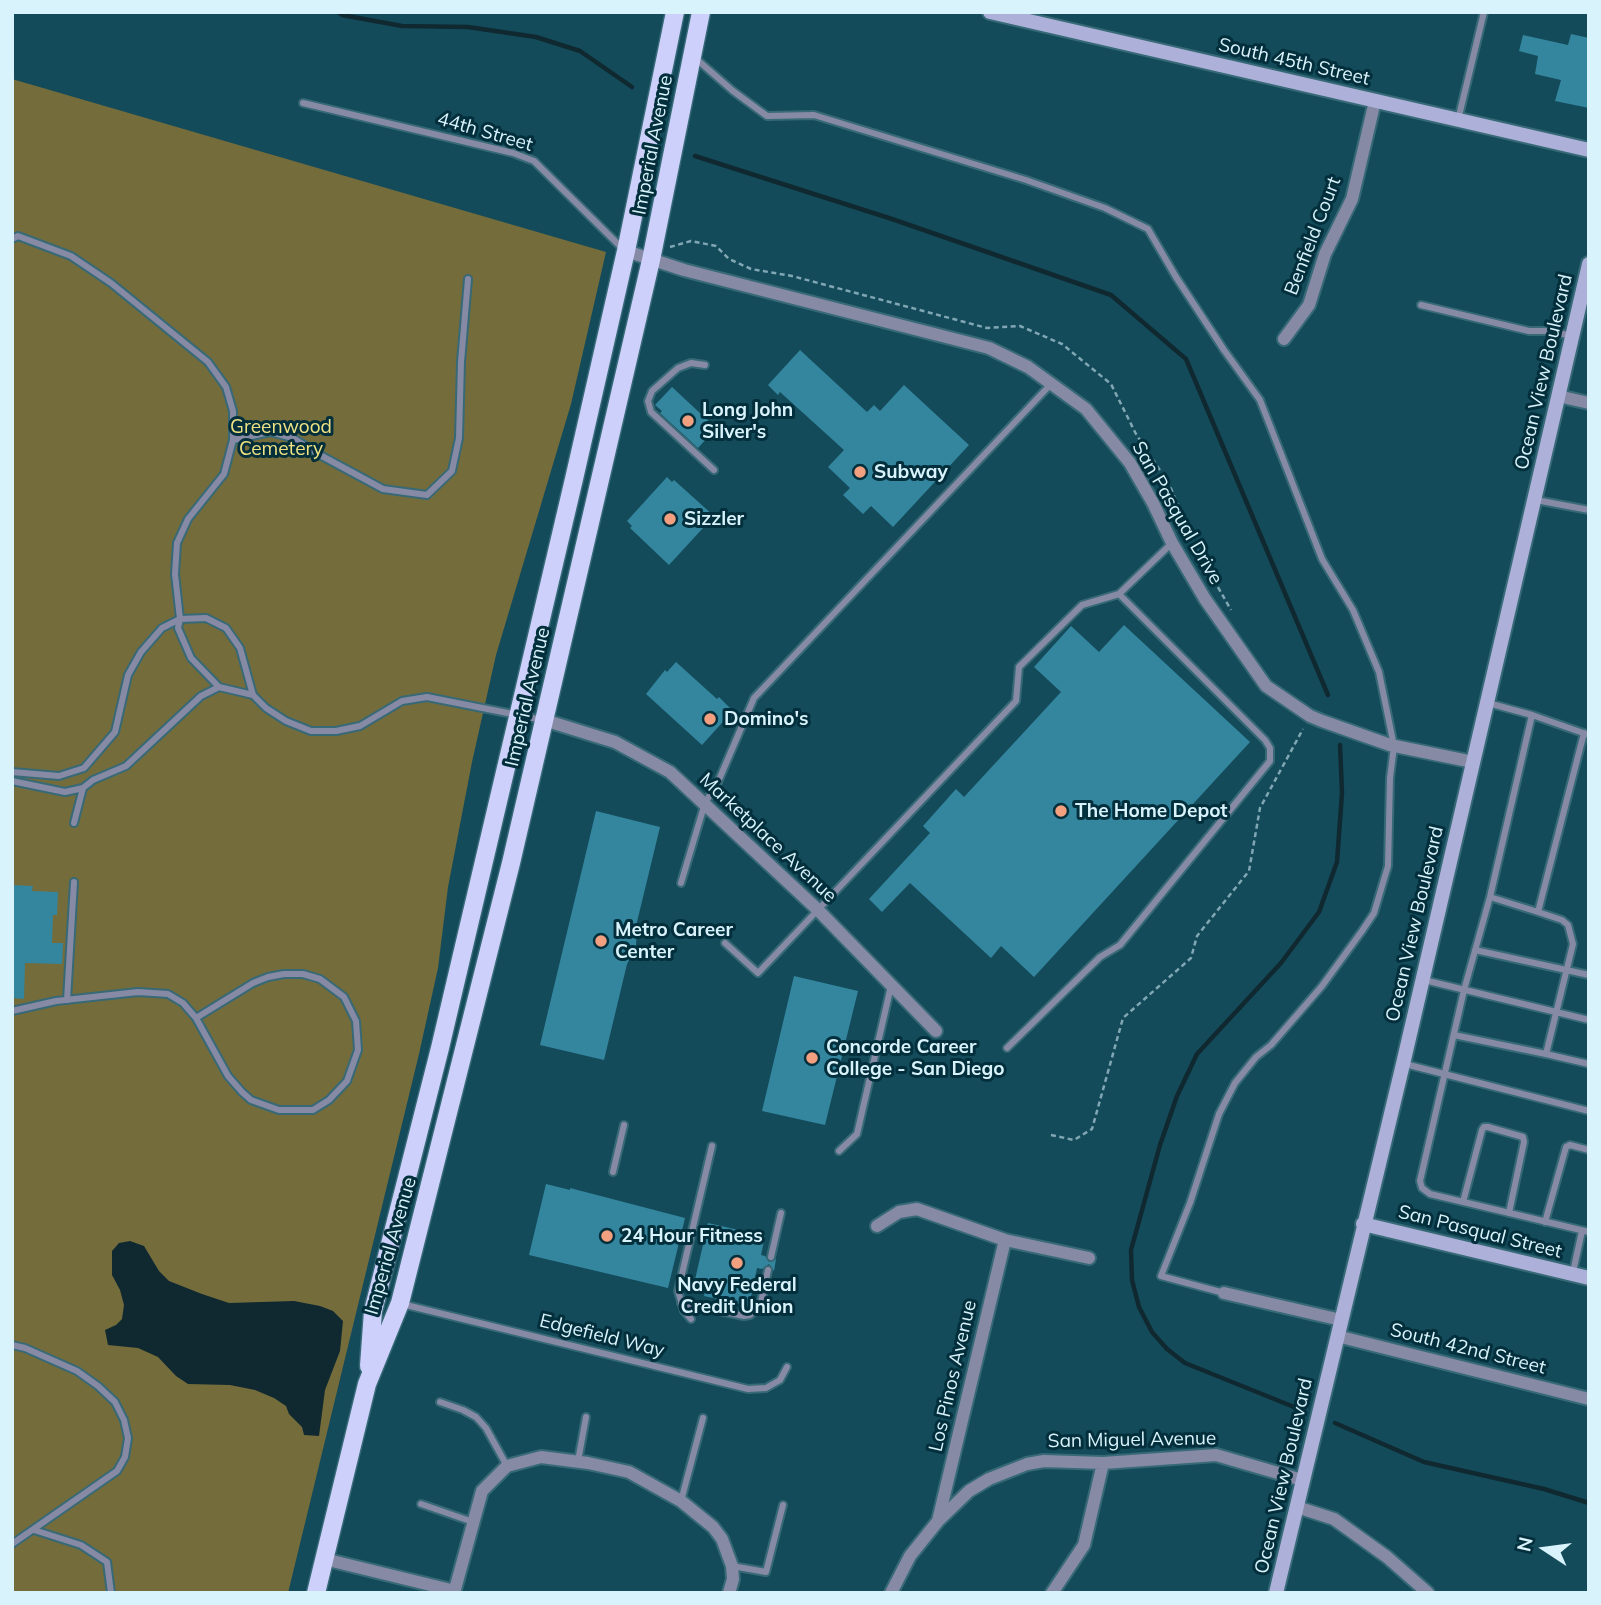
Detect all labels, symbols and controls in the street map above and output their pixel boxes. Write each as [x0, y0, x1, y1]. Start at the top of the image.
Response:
street label: South 45th Street [1216, 34, 1372, 90]
street label: Imperial Avenue [628, 73, 678, 217]
street label: 44th Street [435, 108, 535, 156]
street label: Benfield Court [1280, 174, 1346, 298]
street label: Ocean View Boulevard [1510, 272, 1578, 472]
place label: Long John Silver's [702, 399, 793, 443]
marker: Long John Silver's [680, 413, 696, 429]
park label: Greenwood Cemetery [230, 416, 332, 460]
street label: San Pasqual Drive [1127, 437, 1227, 589]
place label: Subway [874, 461, 948, 483]
marker: Subway [852, 464, 868, 480]
place label: Sizzler [684, 508, 744, 530]
marker: Sizzler [662, 511, 678, 527]
street label: Imperial Avenue [501, 625, 555, 769]
place label: Domino's [724, 708, 809, 730]
marker: Domino's [702, 711, 718, 727]
street label: Marketplace Avenue [695, 769, 841, 907]
place label: The Home Depot [1075, 800, 1228, 822]
marker: The Home Depot [1053, 803, 1069, 819]
street label: Ocean View Boulevard [1381, 824, 1449, 1024]
place label: Metro Career Center [615, 919, 733, 963]
marker: Metro Career Center [593, 933, 609, 949]
place label: Concorde Career College - San Diego [826, 1036, 1005, 1080]
marker: Concorde Career College - San Diego [804, 1050, 820, 1066]
street label: Imperial Avenue [360, 1175, 422, 1317]
street label: San Pasqual Street [1396, 1201, 1564, 1263]
place label: 24 Hour Fitness [621, 1225, 763, 1247]
marker: 24 Hour Fitness [599, 1228, 615, 1244]
marker: Navy Federal Credit Union [729, 1255, 745, 1271]
place label: Navy Federal Credit Union [677, 1274, 797, 1318]
street label: Los Pinos Avenue [924, 1298, 982, 1454]
street label: Edgefield Way [537, 1309, 667, 1363]
street label: South 42nd Street [1388, 1319, 1548, 1379]
street label: Ocean View Boulevard [1250, 1376, 1318, 1576]
street label: San Miguel Avenue [1048, 1427, 1216, 1453]
north arrow [1510, 1514, 1580, 1584]
text: N [1511, 1535, 1538, 1554]

